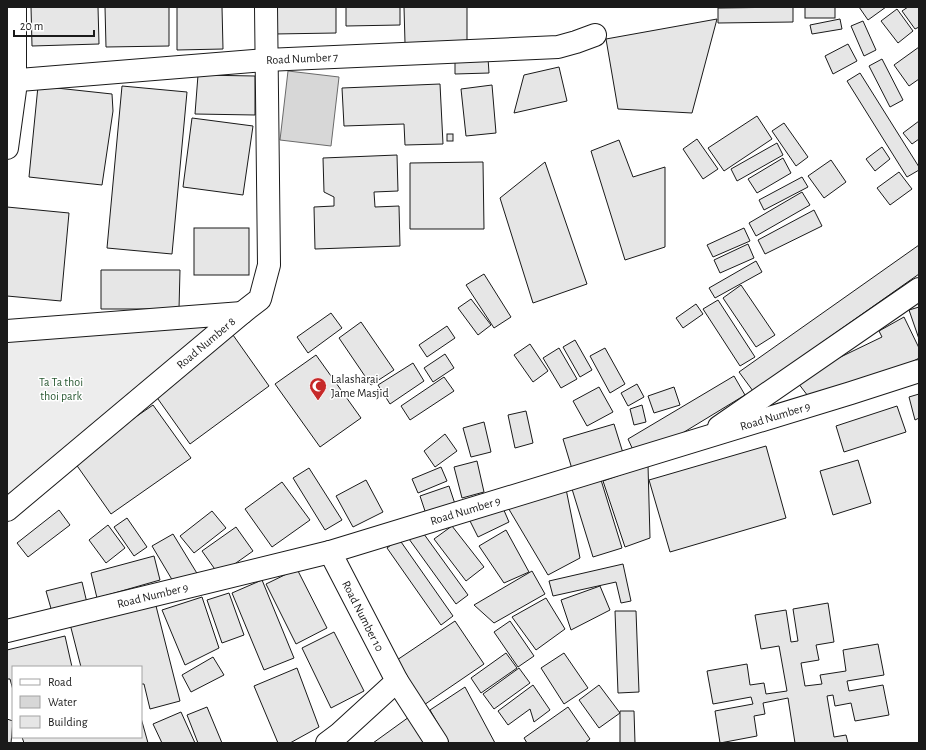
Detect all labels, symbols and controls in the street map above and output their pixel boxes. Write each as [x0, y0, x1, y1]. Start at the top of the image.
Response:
scale bar [14, 12, 94, 38]
text: 20 m [20, 20, 43, 32]
street label: Road Number 7 [266, 51, 338, 66]
street label: Road Number 8 [174, 315, 238, 371]
place label: Lalasharai Jame Masjid [331, 373, 389, 400]
park label: Ta Ta thoi thoi park [39, 376, 83, 402]
mosque icon: Lalasharai Jame Masjid [308, 376, 328, 401]
street label: Road Number 9 [739, 400, 812, 432]
street label: Road Number 9 [429, 494, 502, 527]
street label: Road Number 10 [340, 579, 386, 653]
street label: Road Number 9 [116, 581, 190, 610]
legend [12, 666, 142, 738]
text: Road [48, 676, 72, 688]
text: Water [48, 696, 77, 708]
text: Building [48, 716, 88, 728]

